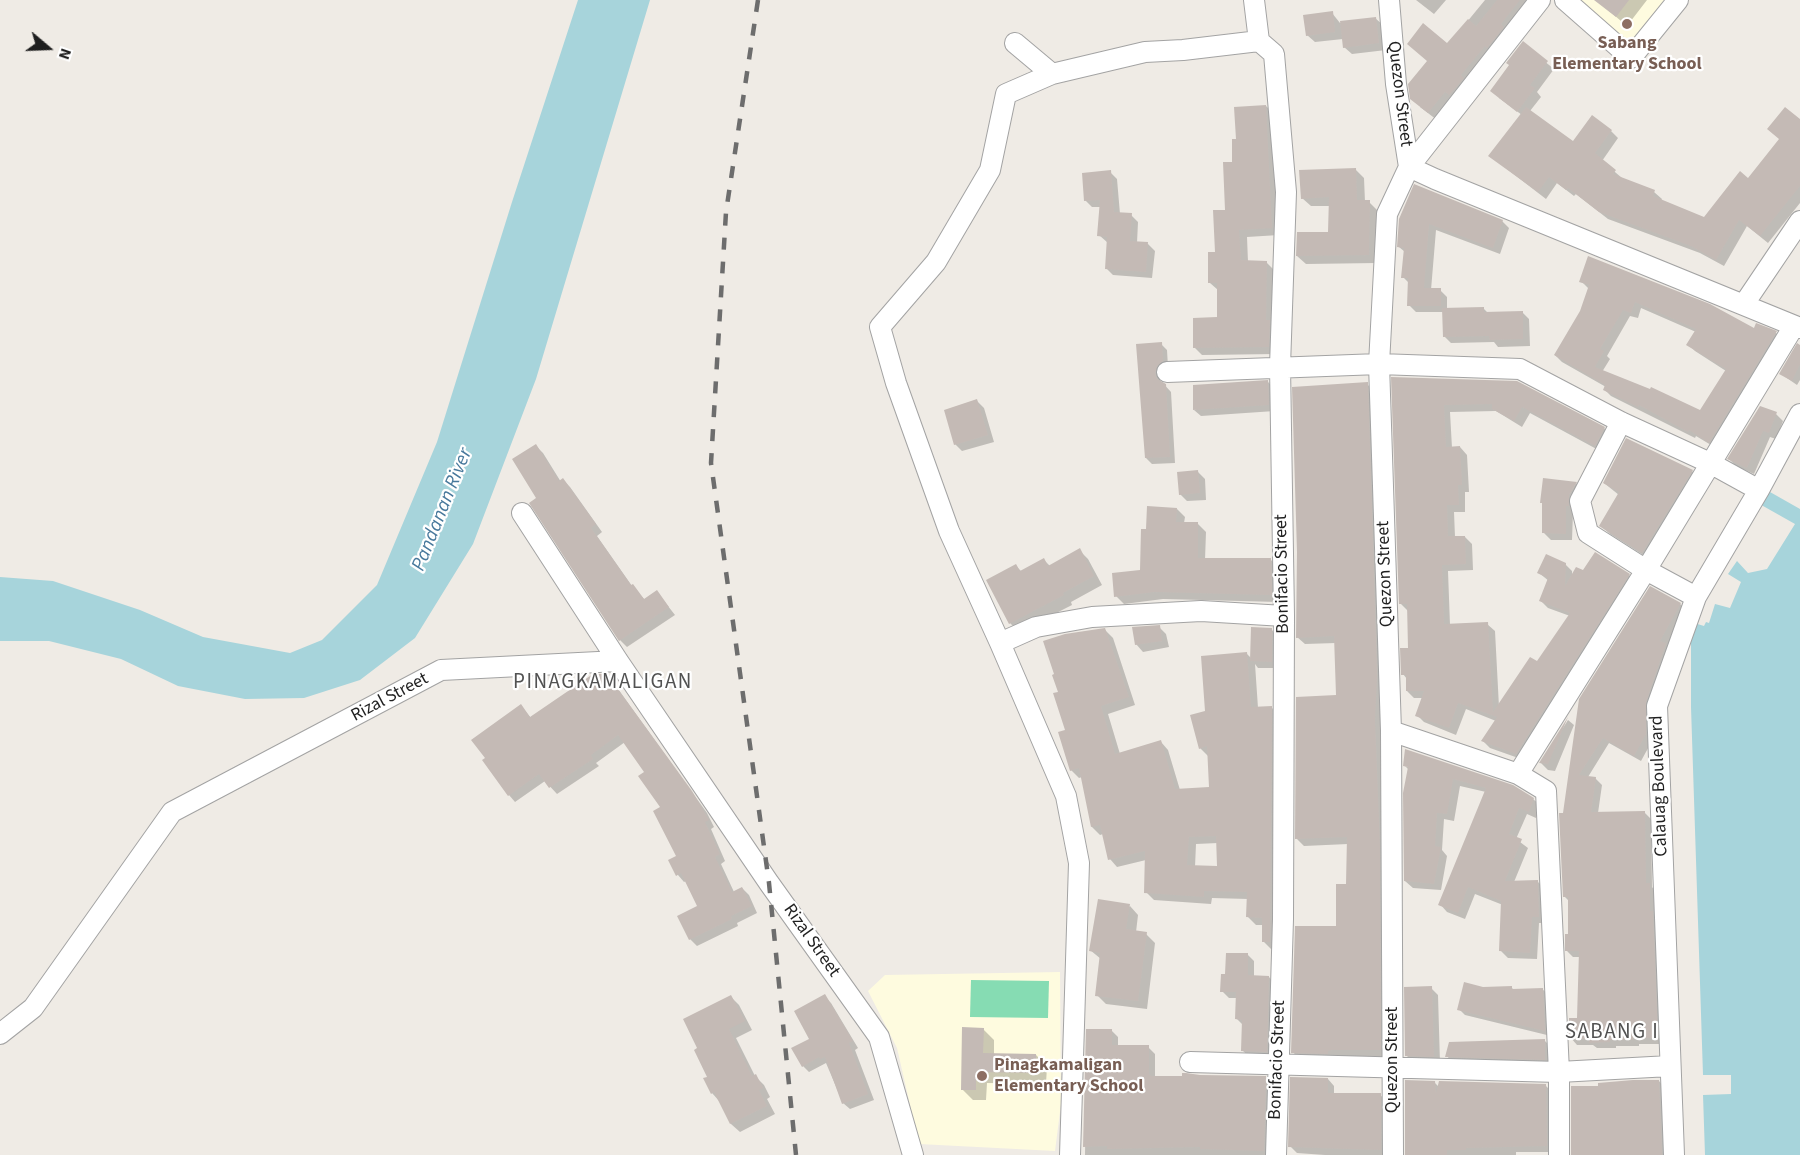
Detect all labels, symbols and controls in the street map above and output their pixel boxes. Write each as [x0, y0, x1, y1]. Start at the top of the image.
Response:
marker: Sabang Elementary School [1620, 17, 1634, 31]
north arrow [18, 18, 78, 78]
place label: Sabang Elementary School [1552, 33, 1702, 76]
street label: Quezon Street [1382, 40, 1416, 148]
text: N [53, 45, 77, 62]
water label: Pandanan River [407, 445, 479, 575]
street label: Bonifacio Street [1271, 514, 1295, 634]
street label: Quezon Street [1373, 520, 1399, 628]
street label: Rizal Street [348, 669, 432, 727]
district label: PINAGKAMALIGAN [513, 670, 693, 696]
street label: Calauag Boulevard [1647, 715, 1673, 857]
street label: Rizal Street [778, 900, 844, 982]
street label: Bonifacio Street [1265, 1000, 1291, 1120]
street label: Quezon Street [1382, 1007, 1404, 1113]
district label: SABANG I [1565, 1020, 1659, 1046]
place label: Pinagkamaligan Elementary School [994, 1055, 1144, 1098]
marker: Pinagkamaligan Elementary School [975, 1069, 989, 1083]

